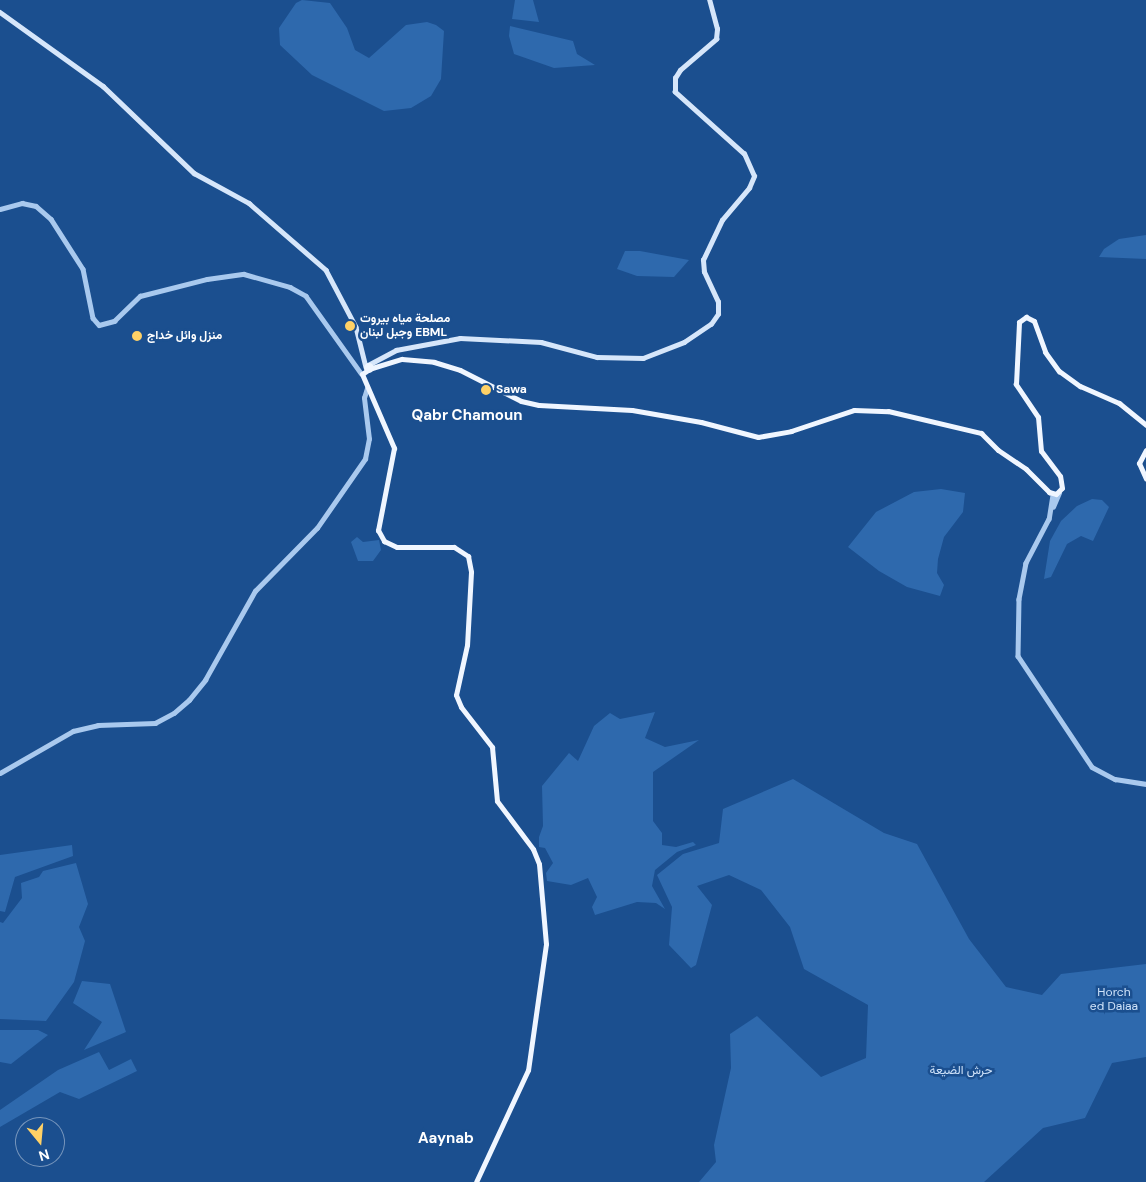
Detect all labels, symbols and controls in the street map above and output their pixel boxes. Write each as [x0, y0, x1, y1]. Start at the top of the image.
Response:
place label: مصلحة مياه بيروت وجبل لبنان EBML [360, 312, 450, 340]
marker: مصلحة مياه بيروت وجبل لبنان EBML [344, 320, 356, 332]
place label: منزل وائل خداج [147, 329, 222, 343]
marker: منزل وائل خداج [131, 330, 143, 342]
place label: Sawa [496, 383, 527, 397]
marker: Sawa [480, 384, 492, 396]
district label: Qabr Chamoun [412, 407, 522, 425]
park label: Horch ed Daiaa [1090, 986, 1138, 1014]
park label: حرش الضيعة [929, 1064, 993, 1078]
north arrow [15, 1117, 65, 1167]
district label: Aaynab [418, 1130, 474, 1148]
text: N [37, 1145, 52, 1165]

